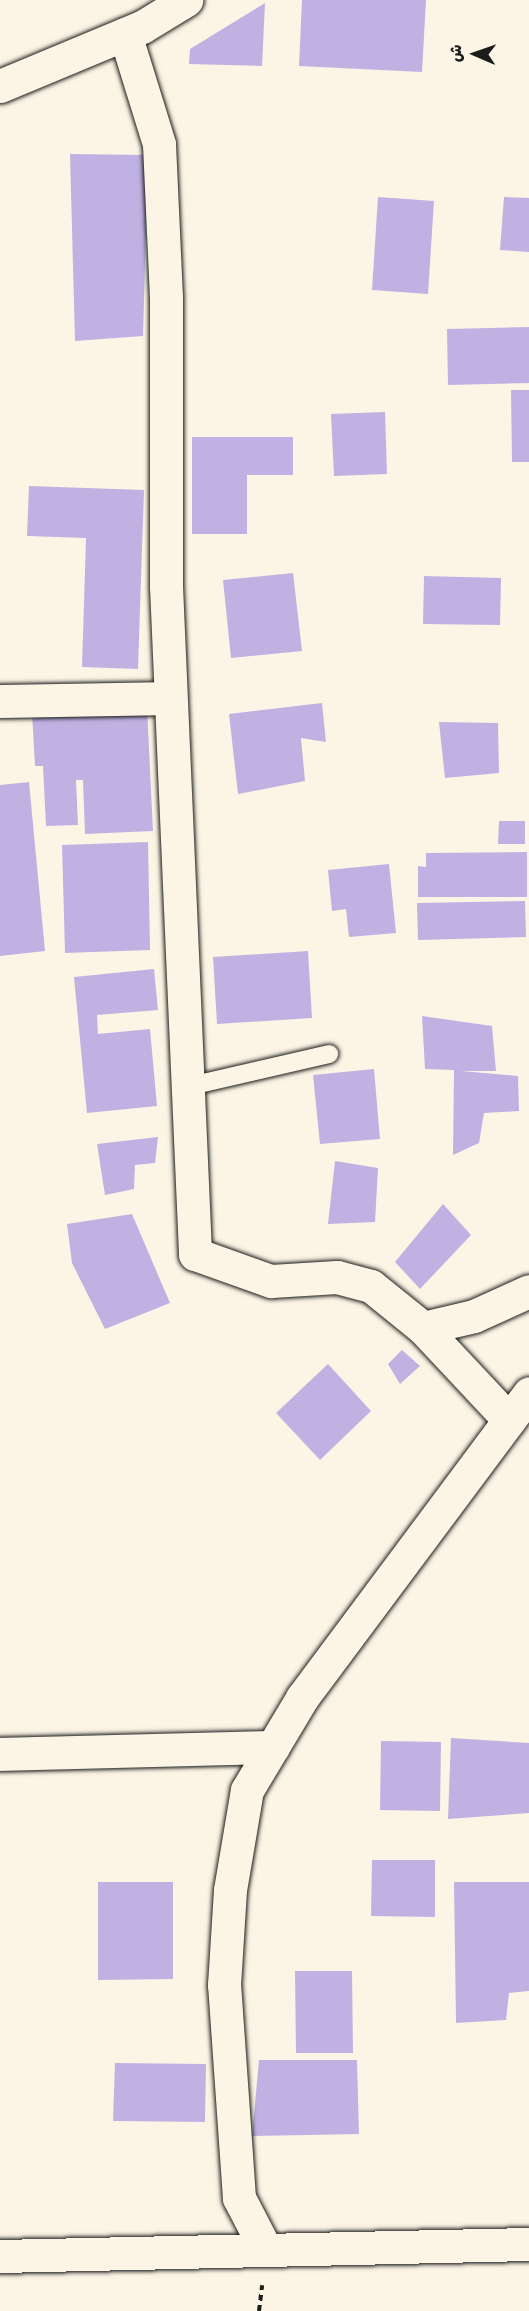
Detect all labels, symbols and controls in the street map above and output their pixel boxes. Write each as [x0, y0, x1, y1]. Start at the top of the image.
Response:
north arrow [445, 24, 505, 84]
text: ش [446, 44, 467, 63]

